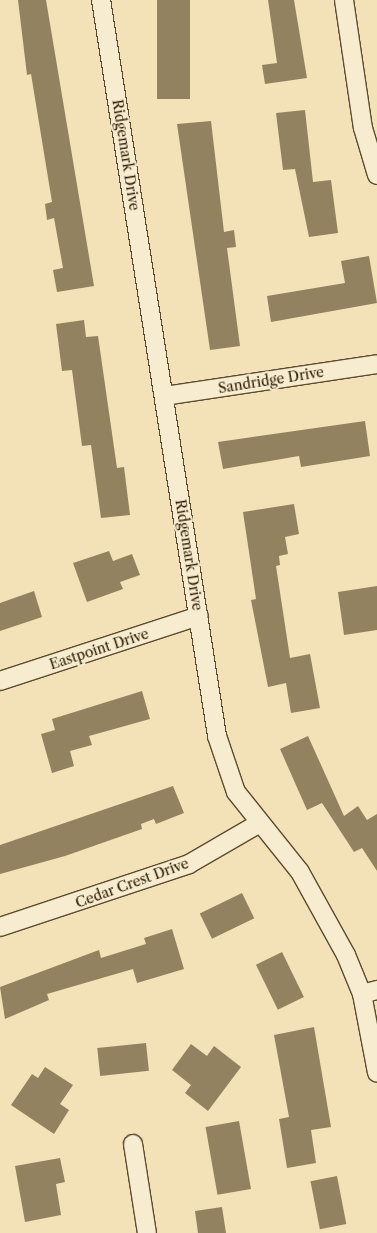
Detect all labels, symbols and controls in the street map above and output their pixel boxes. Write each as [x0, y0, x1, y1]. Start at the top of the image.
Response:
street label: Ridgemark Drive [109, 98, 143, 212]
street label: Sandridge Drive [217, 363, 325, 397]
street label: Ridgemark Drive [172, 498, 206, 612]
street label: Eastpoint Drive [47, 625, 151, 673]
street label: Cedar Crest Drive [73, 855, 191, 911]

